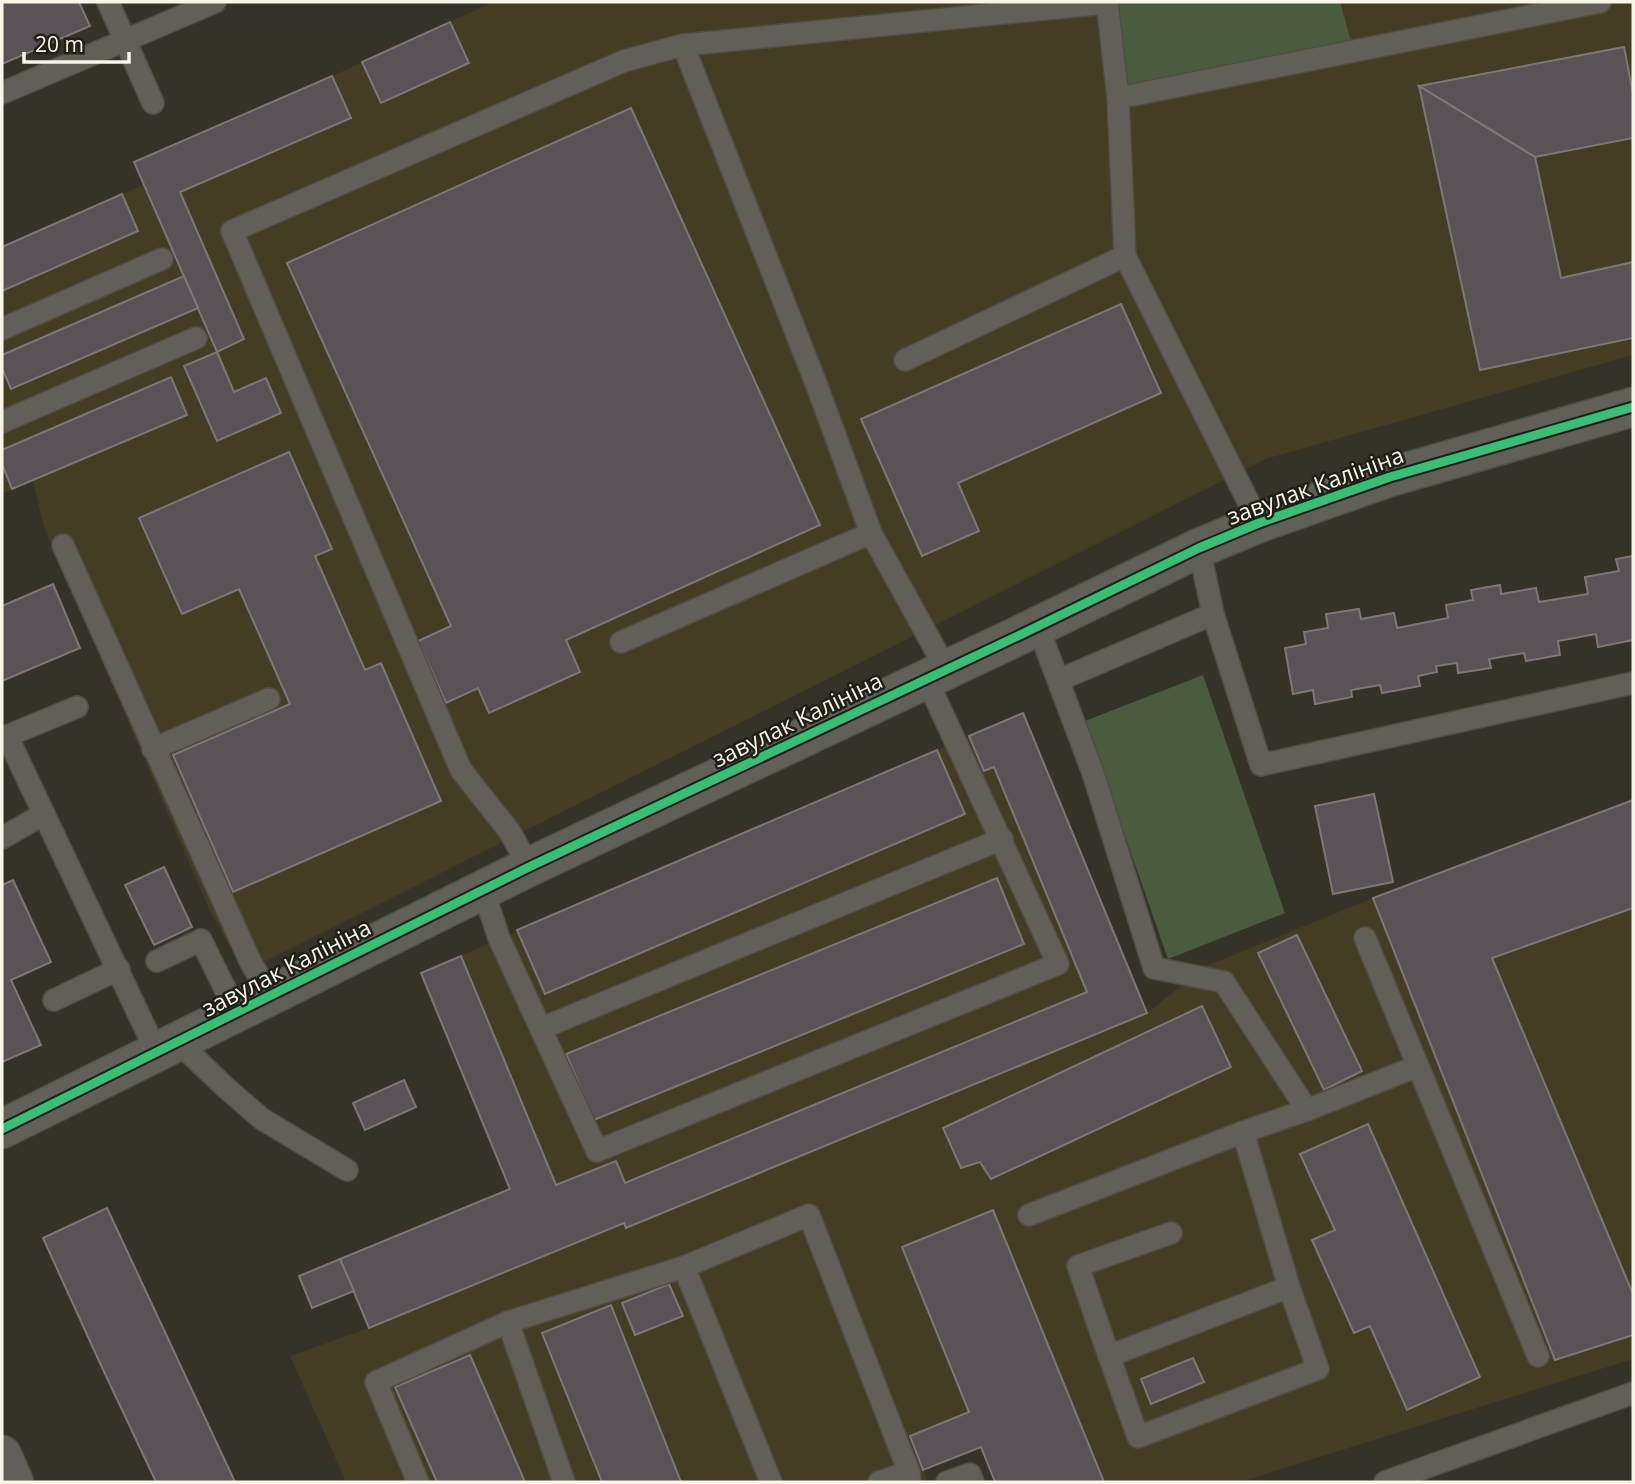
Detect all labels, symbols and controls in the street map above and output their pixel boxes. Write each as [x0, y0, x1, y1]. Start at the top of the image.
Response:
scale bar [24, 21, 130, 65]
text: 20 m [35, 30, 84, 58]
street label: завулак Калініна [1222, 438, 1408, 532]
street label: завулак Калініна [706, 664, 888, 774]
street label: завулак Калініна [196, 911, 376, 1023]

